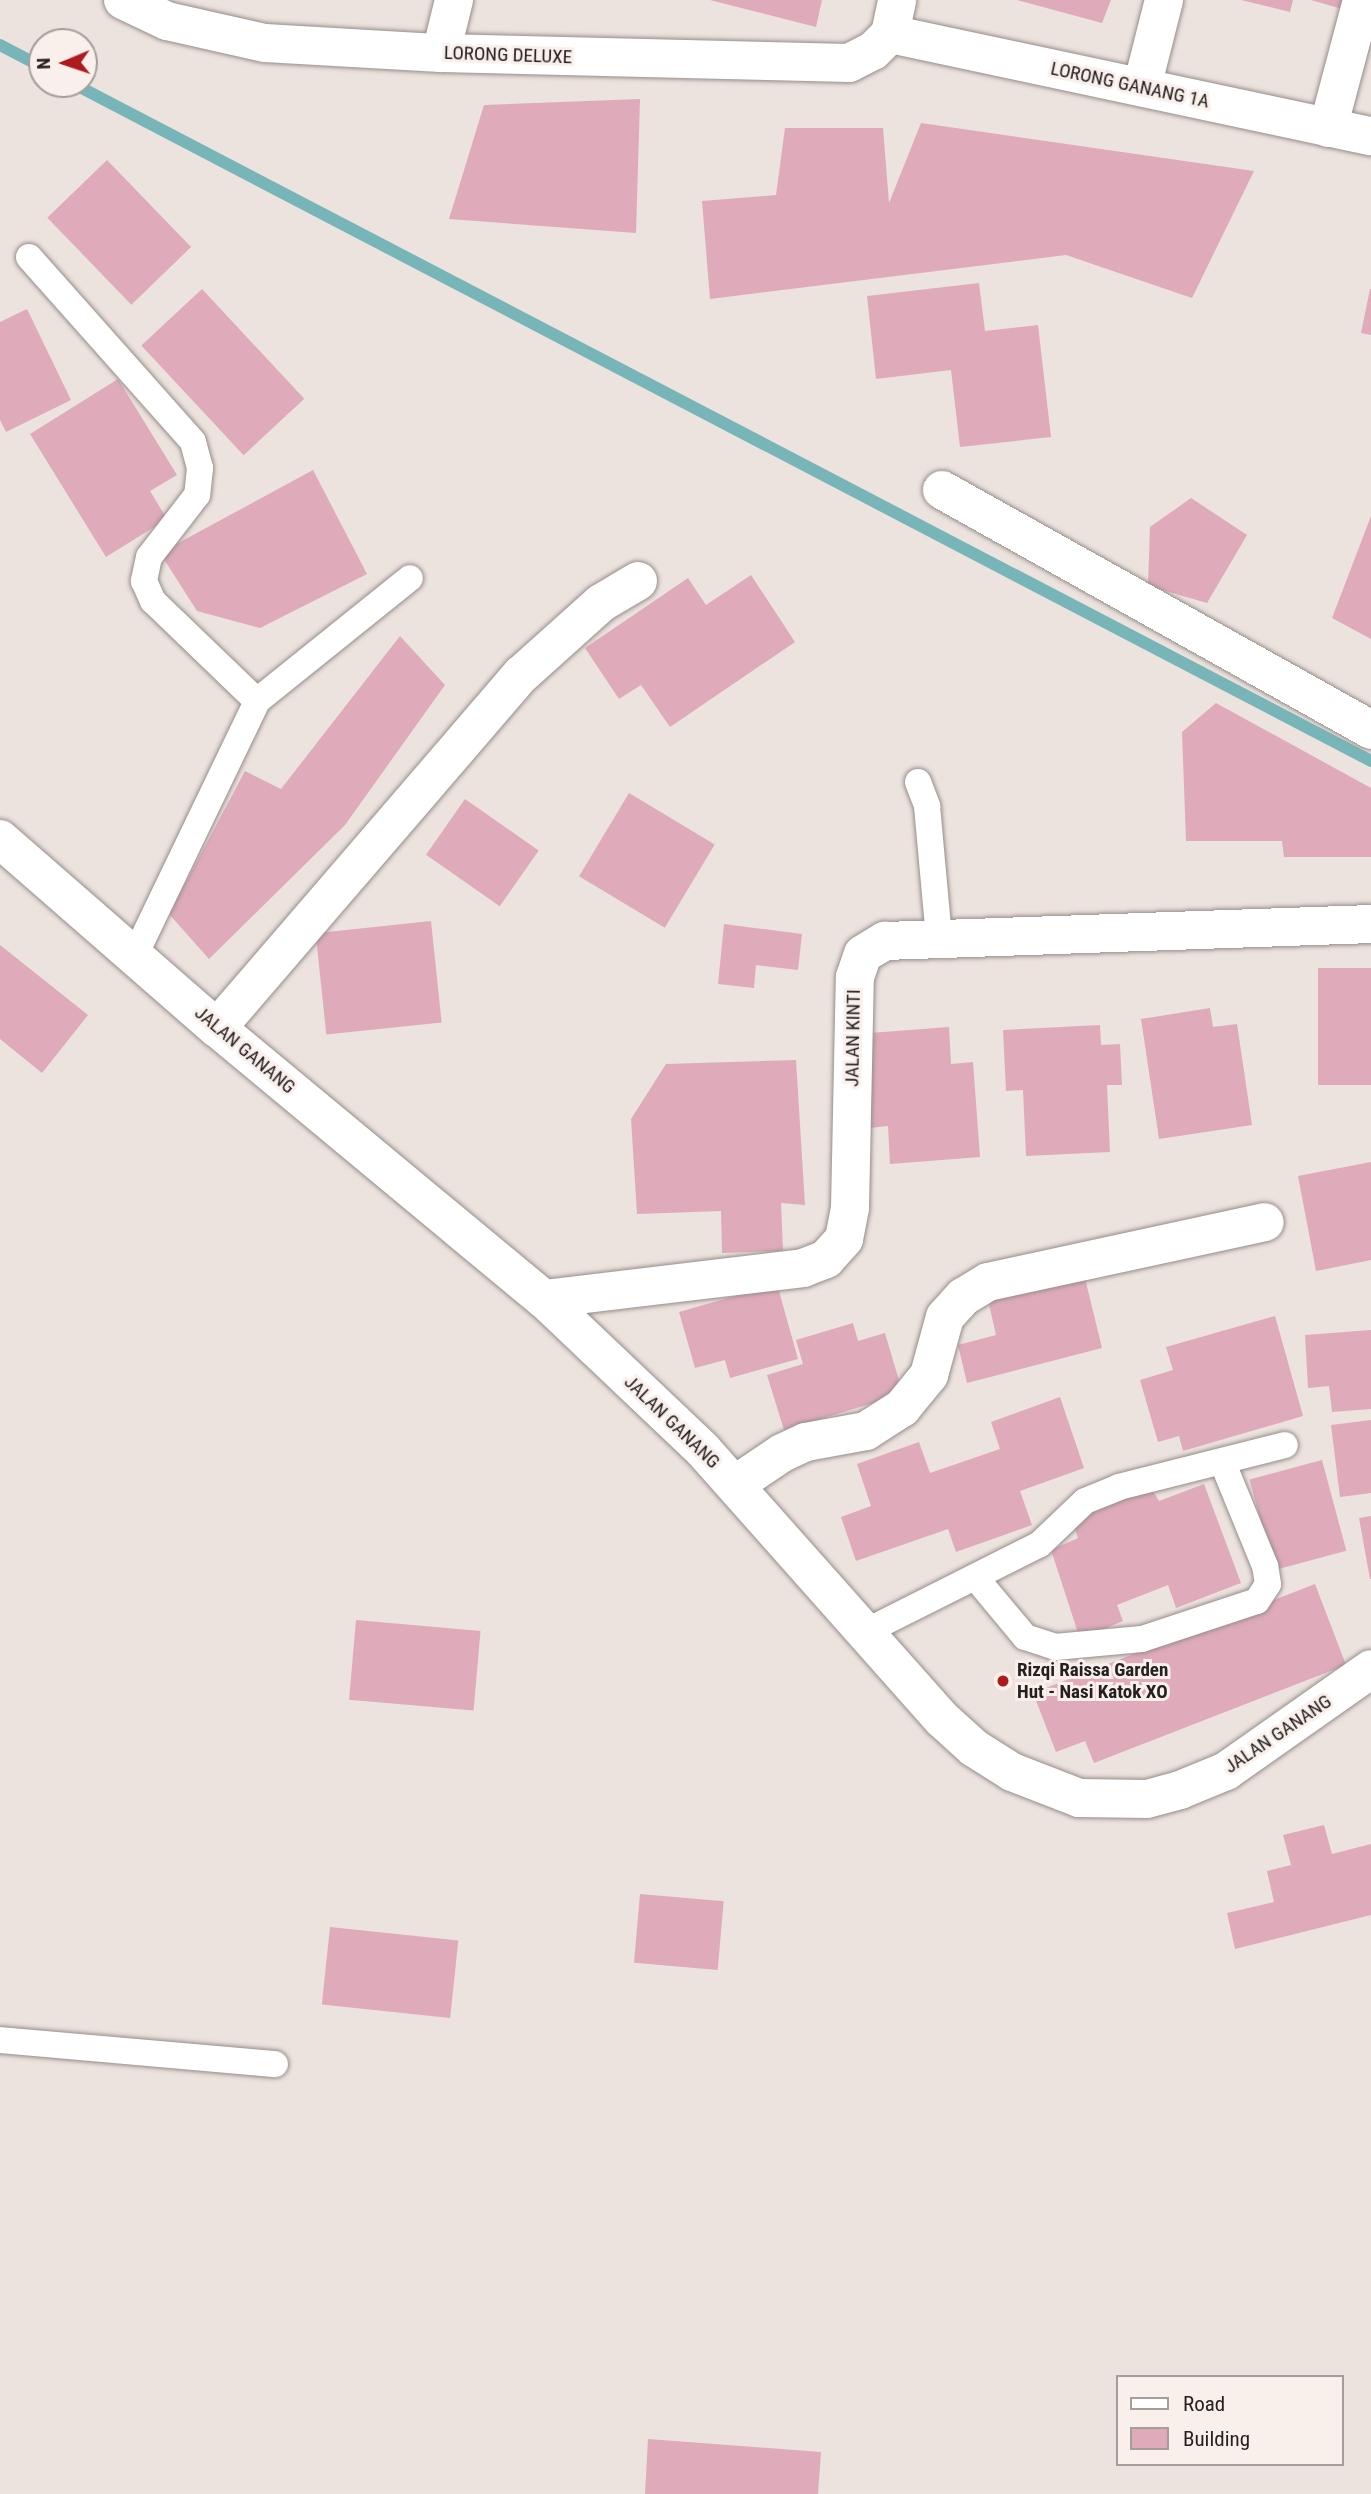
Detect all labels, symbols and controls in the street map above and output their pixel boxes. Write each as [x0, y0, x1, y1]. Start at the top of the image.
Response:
north arrow [28, 28, 98, 98]
street label: LORONG DELUXE [444, 41, 572, 69]
text: N [32, 57, 55, 70]
street label: LORONG GANANG 1A [1049, 57, 1211, 113]
street label: JALAN KINTI [841, 989, 865, 1087]
street label: JALAN GANANG [190, 1001, 300, 1099]
street label: JALAN GANANG [619, 1371, 725, 1473]
place label: Rizqi Raissa Garden Hut - Nasi Katok XO [1017, 1659, 1168, 1703]
marker: Rizqi Raissa Garden Hut - Nasi Katok XO [995, 1673, 1011, 1689]
street label: JALAN GANANG [1220, 1690, 1336, 1778]
legend [1116, 2375, 1343, 2466]
text: Road [1183, 2392, 1225, 2416]
text: Building [1183, 2427, 1250, 2451]

